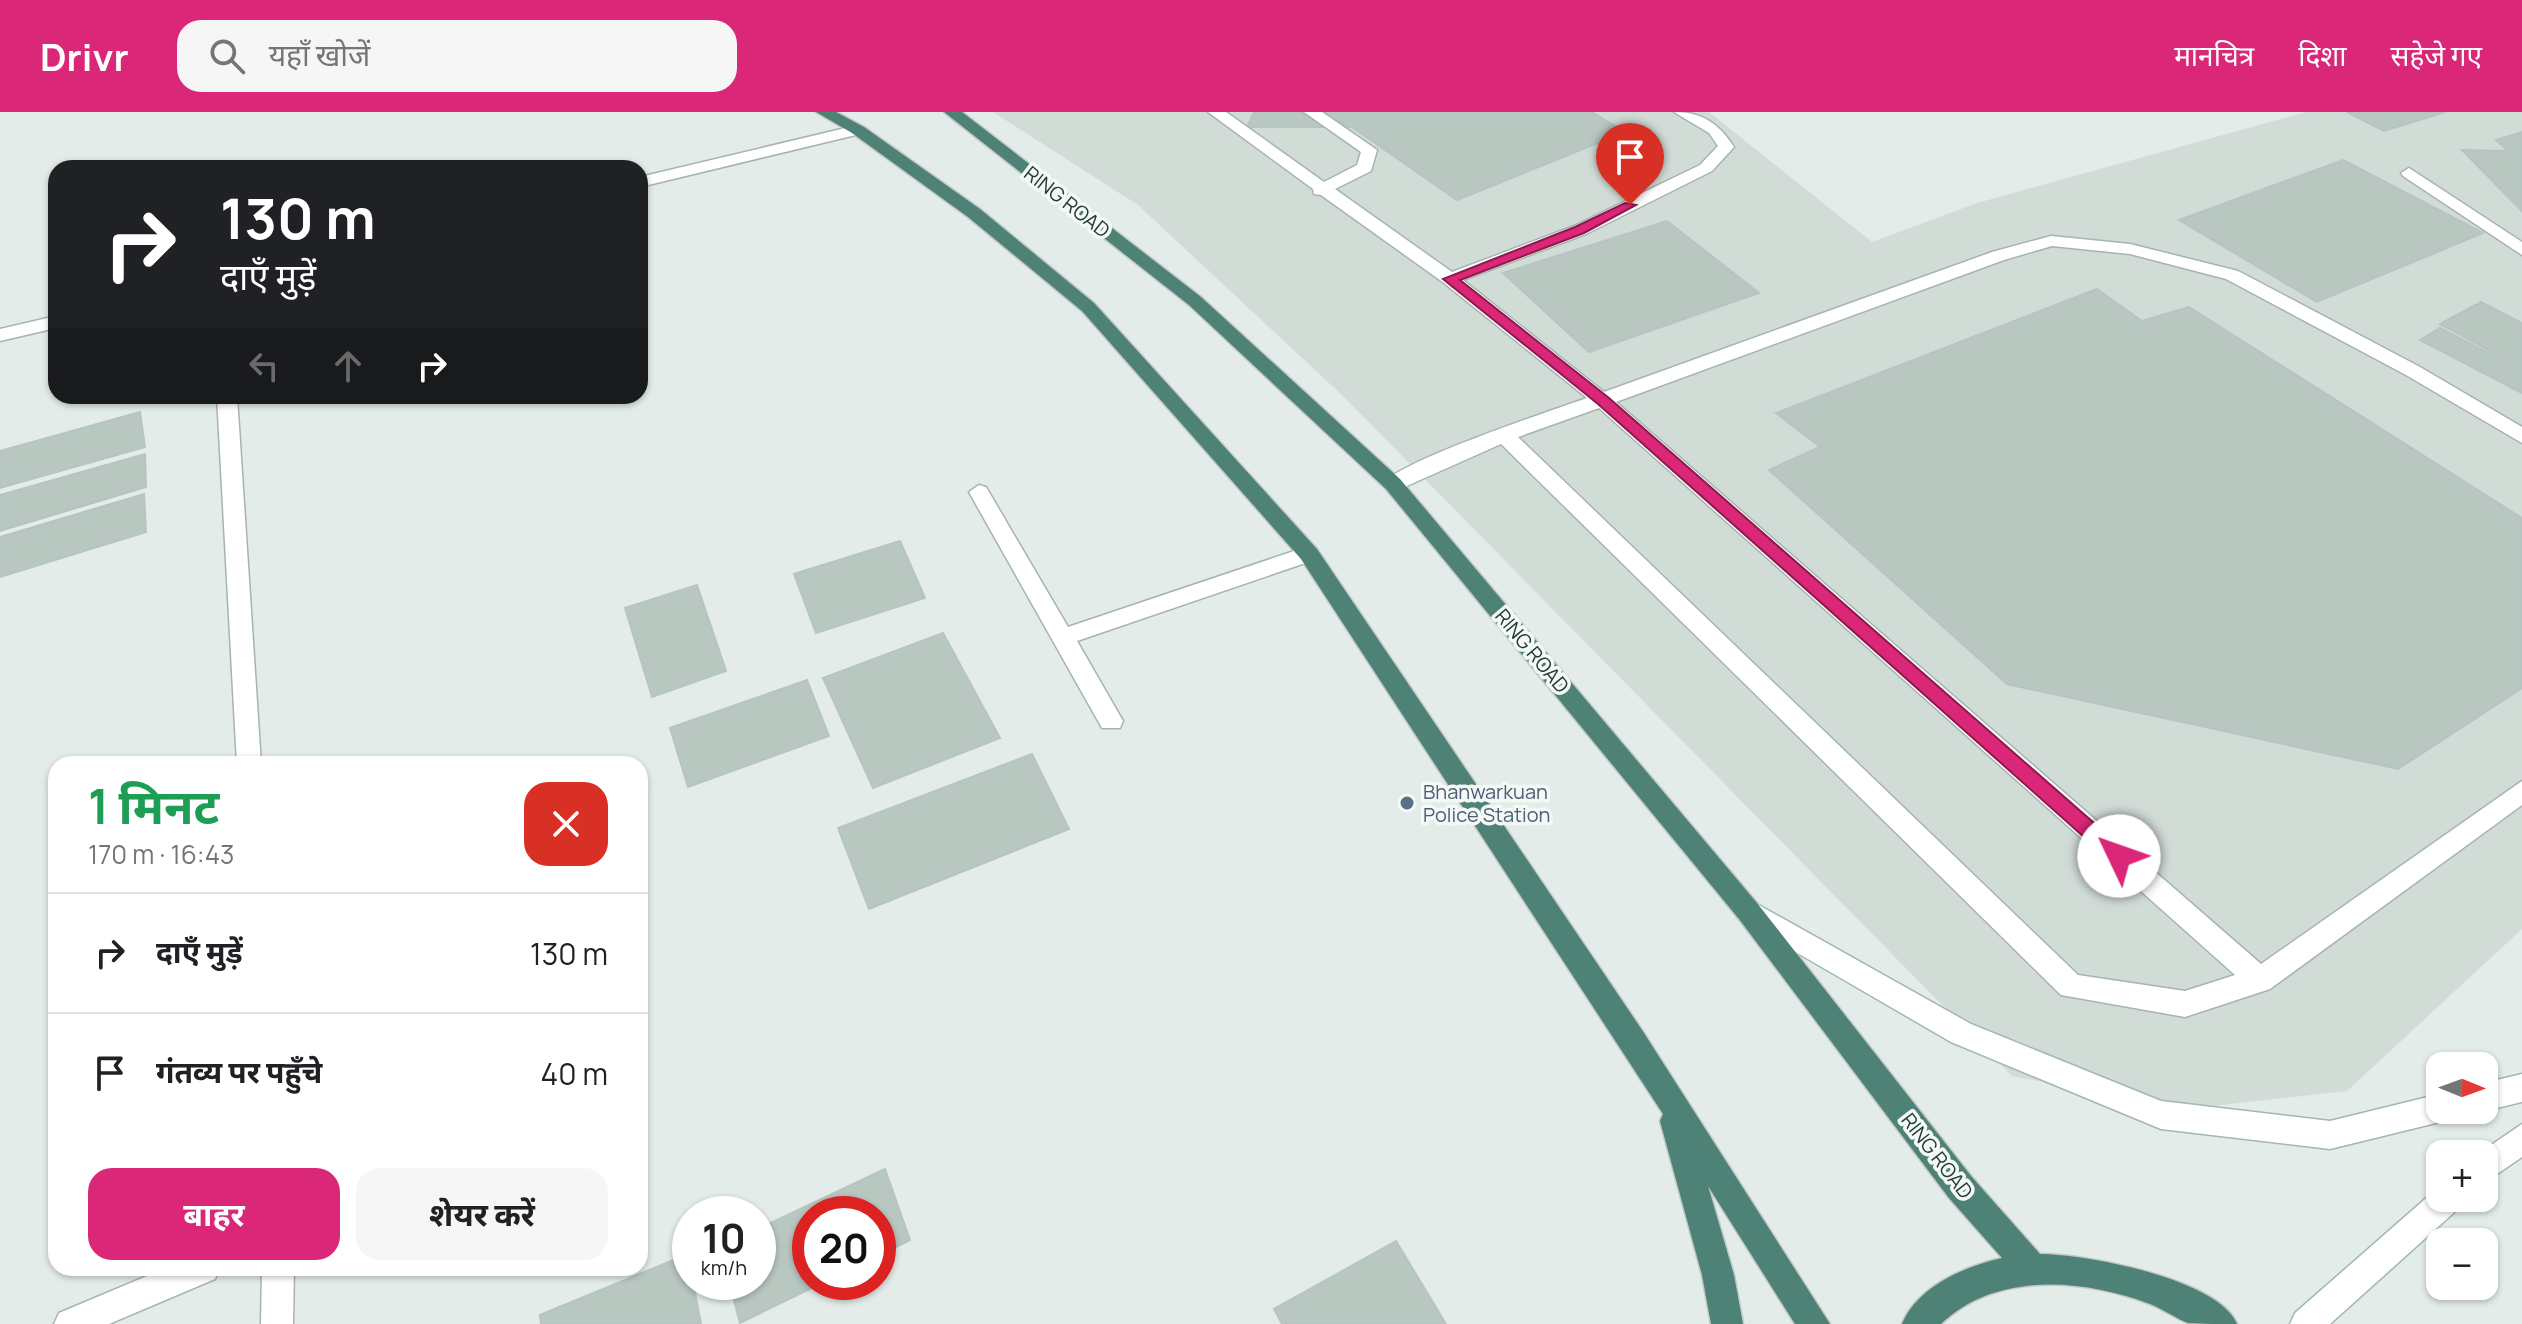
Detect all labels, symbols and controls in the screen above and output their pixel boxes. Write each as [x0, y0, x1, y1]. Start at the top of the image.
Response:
search box [177, 20, 737, 92]
text: Drivr [40, 30, 129, 82]
icon: search [205, 34, 249, 78]
text: यहाँ खोजें [269, 34, 370, 75]
text: मानचित्र [2174, 36, 2254, 74]
text: दिशा [2298, 36, 2347, 74]
text: सहेजे गए [2391, 36, 2482, 74]
pin [1596, 123, 1664, 205]
icon: arrive [1608, 135, 1652, 179]
street label: RING ROAD [1019, 160, 1116, 244]
text: 130 m [220, 179, 376, 256]
icon: right [88, 192, 192, 296]
text: दाएँ मुड़ें [220, 252, 316, 301]
icon: left [242, 344, 286, 388]
icon: ahead [326, 344, 370, 388]
icon: right [410, 344, 454, 388]
street label: RING ROAD [1489, 603, 1575, 698]
text: 1 मिनट [88, 773, 219, 838]
place label: Bhanwarkuan Police Station [1423, 778, 1550, 828]
button: close [524, 782, 608, 866]
marker: Bhanwarkuan Police Station [1398, 794, 1416, 812]
position arrow [2077, 814, 2161, 898]
text: 170 m · 16:43 [88, 836, 234, 872]
icon: right [88, 931, 132, 975]
text: दाएँ मुड़ें [156, 931, 243, 972]
text: 130 m [530, 933, 608, 974]
icon: arrive [88, 1051, 132, 1095]
text: गंतव्य पर पहुँचे [156, 1051, 322, 1092]
north arrow [2426, 1052, 2498, 1124]
map controls [2426, 1052, 2498, 1300]
text: 40 m [541, 1053, 608, 1094]
street label: RING ROAD [1895, 1107, 1979, 1204]
button: + [2426, 1140, 2498, 1212]
button: बाहर [88, 1168, 340, 1260]
button: शेयर करें [356, 1168, 608, 1260]
speed limit sign: 20 [792, 1196, 896, 1300]
text: 10 [702, 1210, 746, 1265]
button: − [2426, 1228, 2498, 1300]
text: km/h [701, 1254, 747, 1281]

